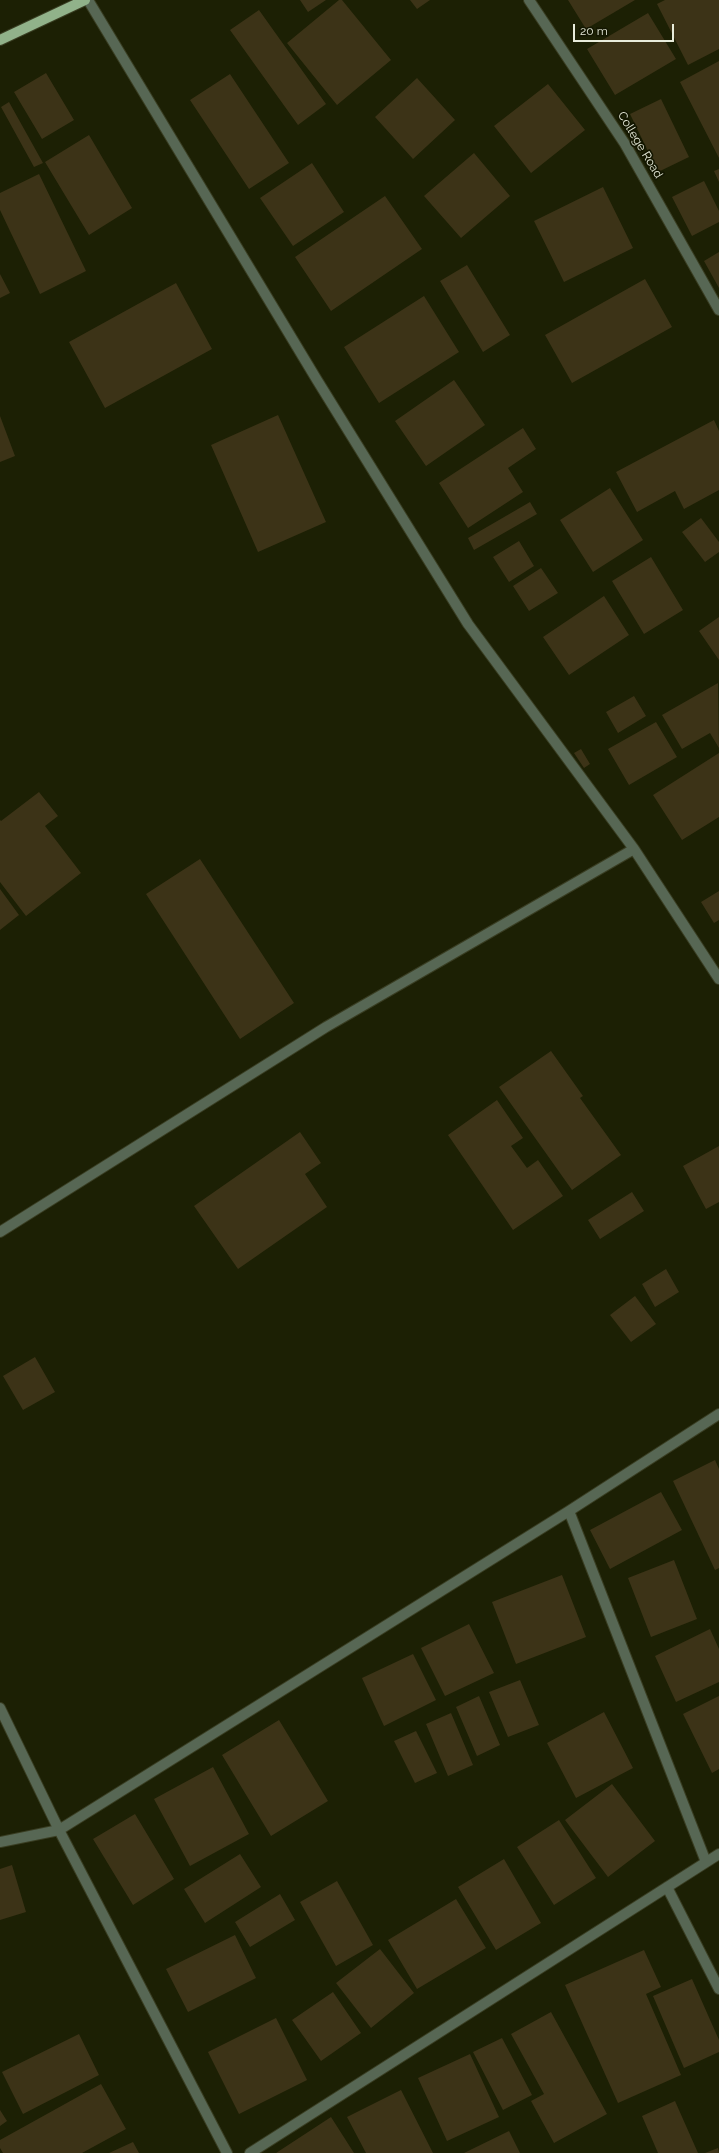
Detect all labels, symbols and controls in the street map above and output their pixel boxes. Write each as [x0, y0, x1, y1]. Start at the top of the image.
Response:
scale bar [575, 16, 676, 42]
text: 20 m [580, 24, 608, 38]
street label: College Road [614, 109, 666, 181]

